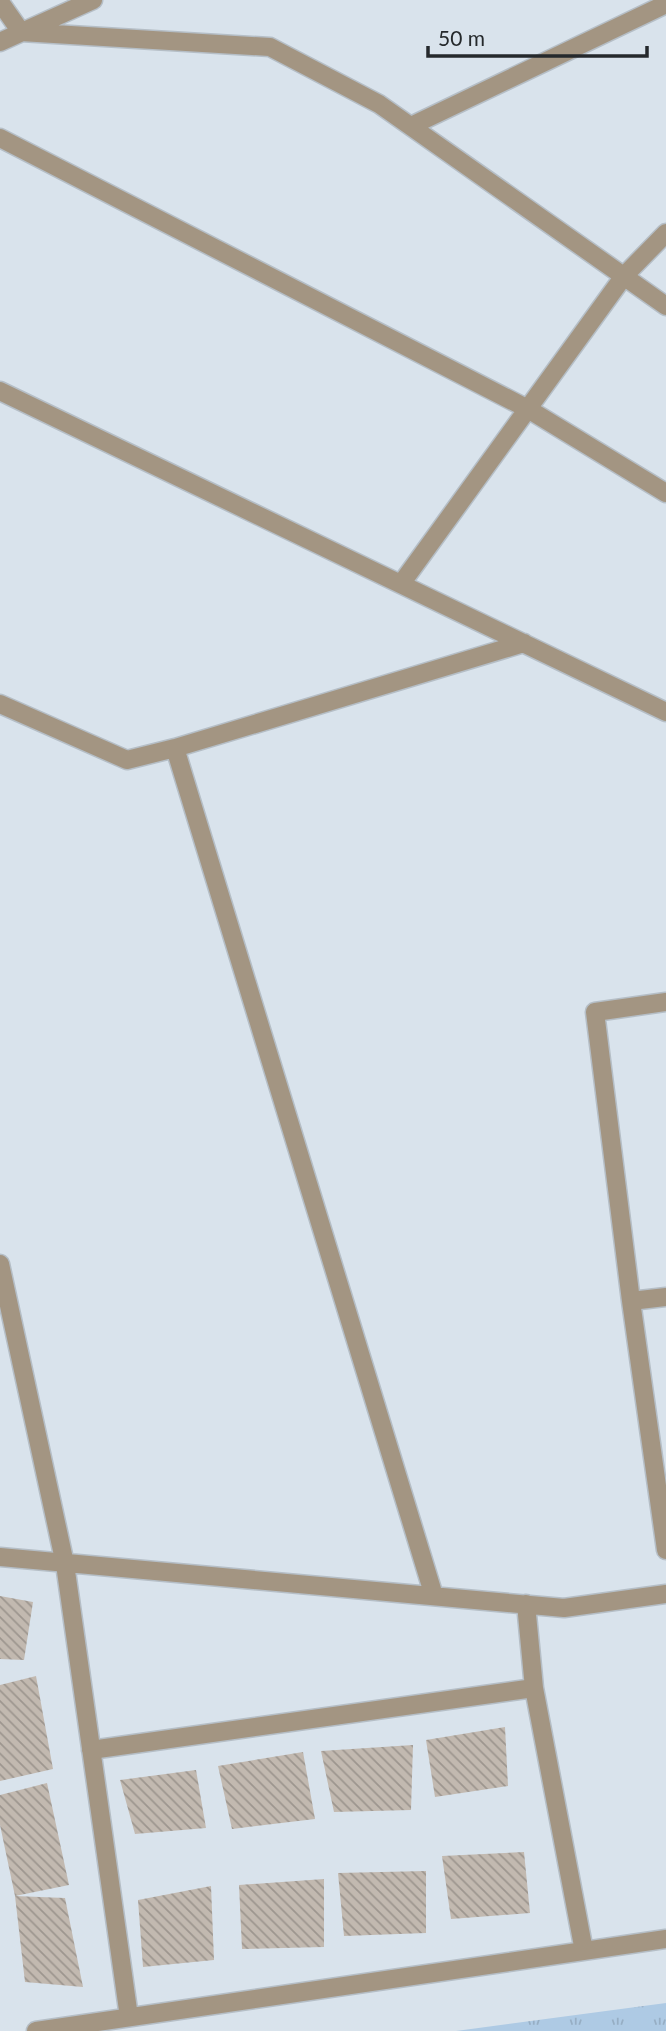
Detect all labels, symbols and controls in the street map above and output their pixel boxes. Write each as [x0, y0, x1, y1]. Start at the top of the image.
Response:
scale bar [428, 14, 647, 58]
text: 50 m [438, 25, 485, 50]

